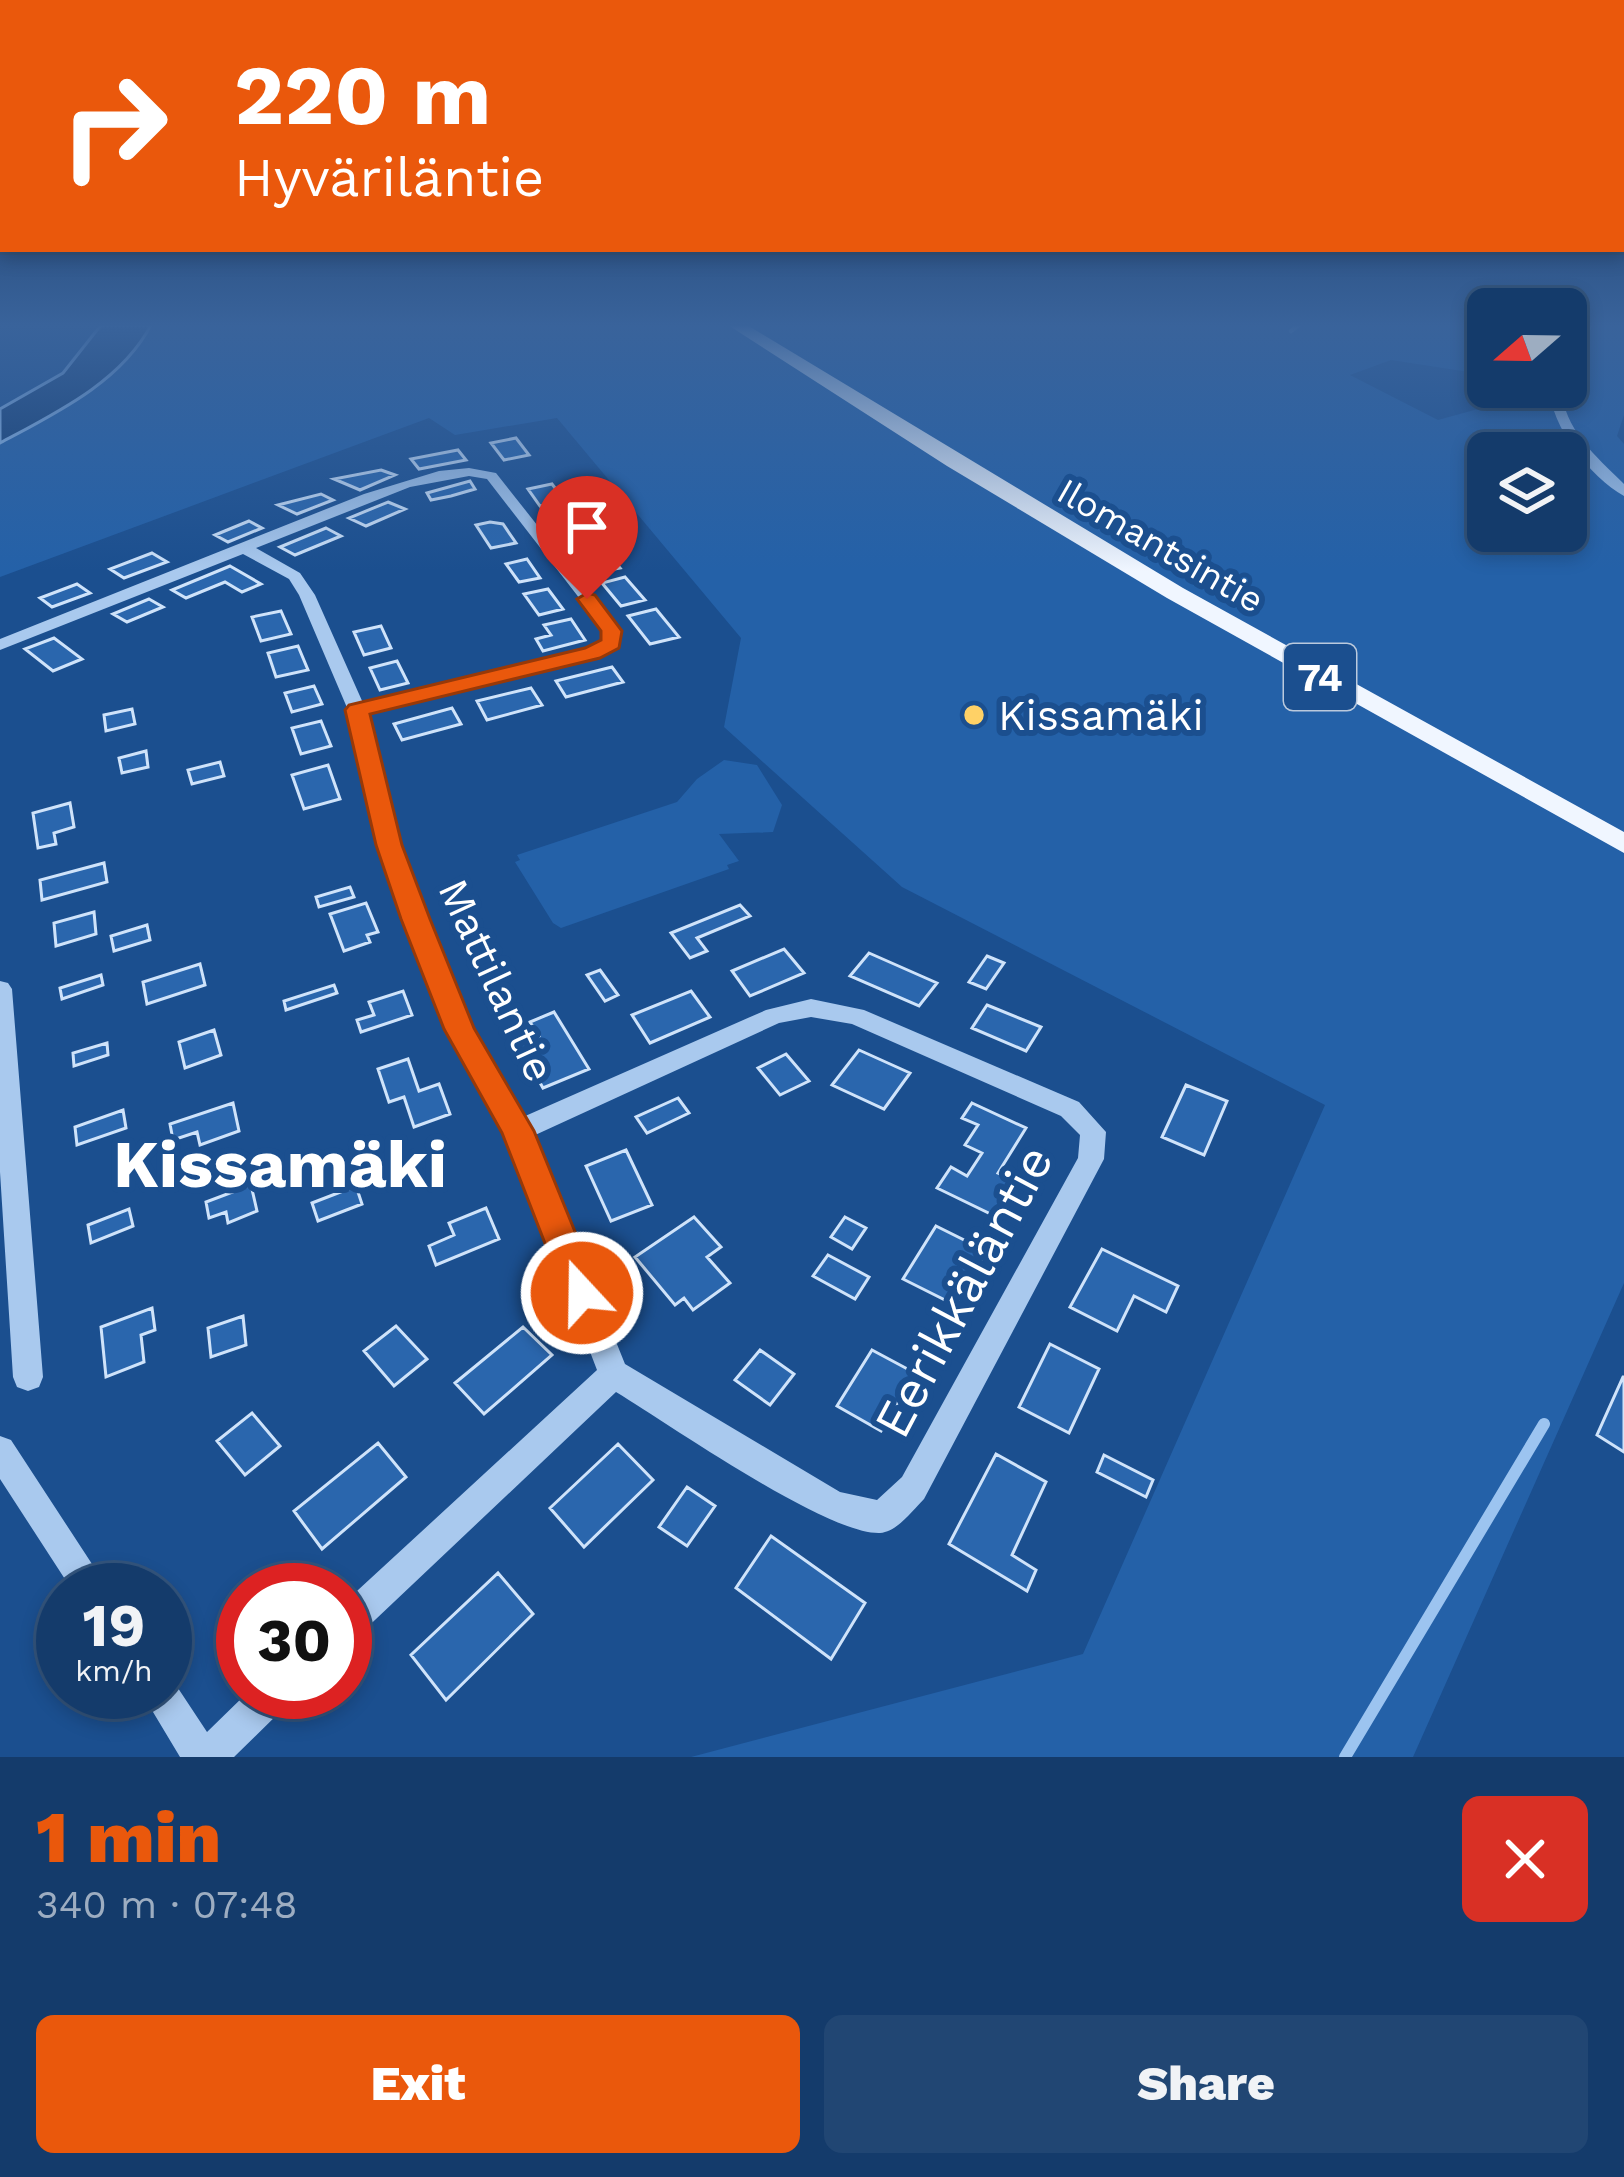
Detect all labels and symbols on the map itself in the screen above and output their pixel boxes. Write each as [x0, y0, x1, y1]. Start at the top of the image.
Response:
north arrow [1467, 288, 1587, 408]
street label: Ilomantsintie [1050, 470, 1271, 622]
pin [536, 476, 638, 599]
road number: 74 [1284, 644, 1356, 710]
place label: Kissamäki [998, 691, 1204, 740]
marker: Kissamäki [961, 702, 987, 728]
street label: Mattilantie [428, 871, 565, 1089]
district label: Kissamäki [113, 1126, 447, 1203]
street label: Eerikkäläntie [862, 1135, 1065, 1447]
position arrow [519, 1230, 645, 1356]
speed limit sign: 30 [216, 1563, 372, 1719]

